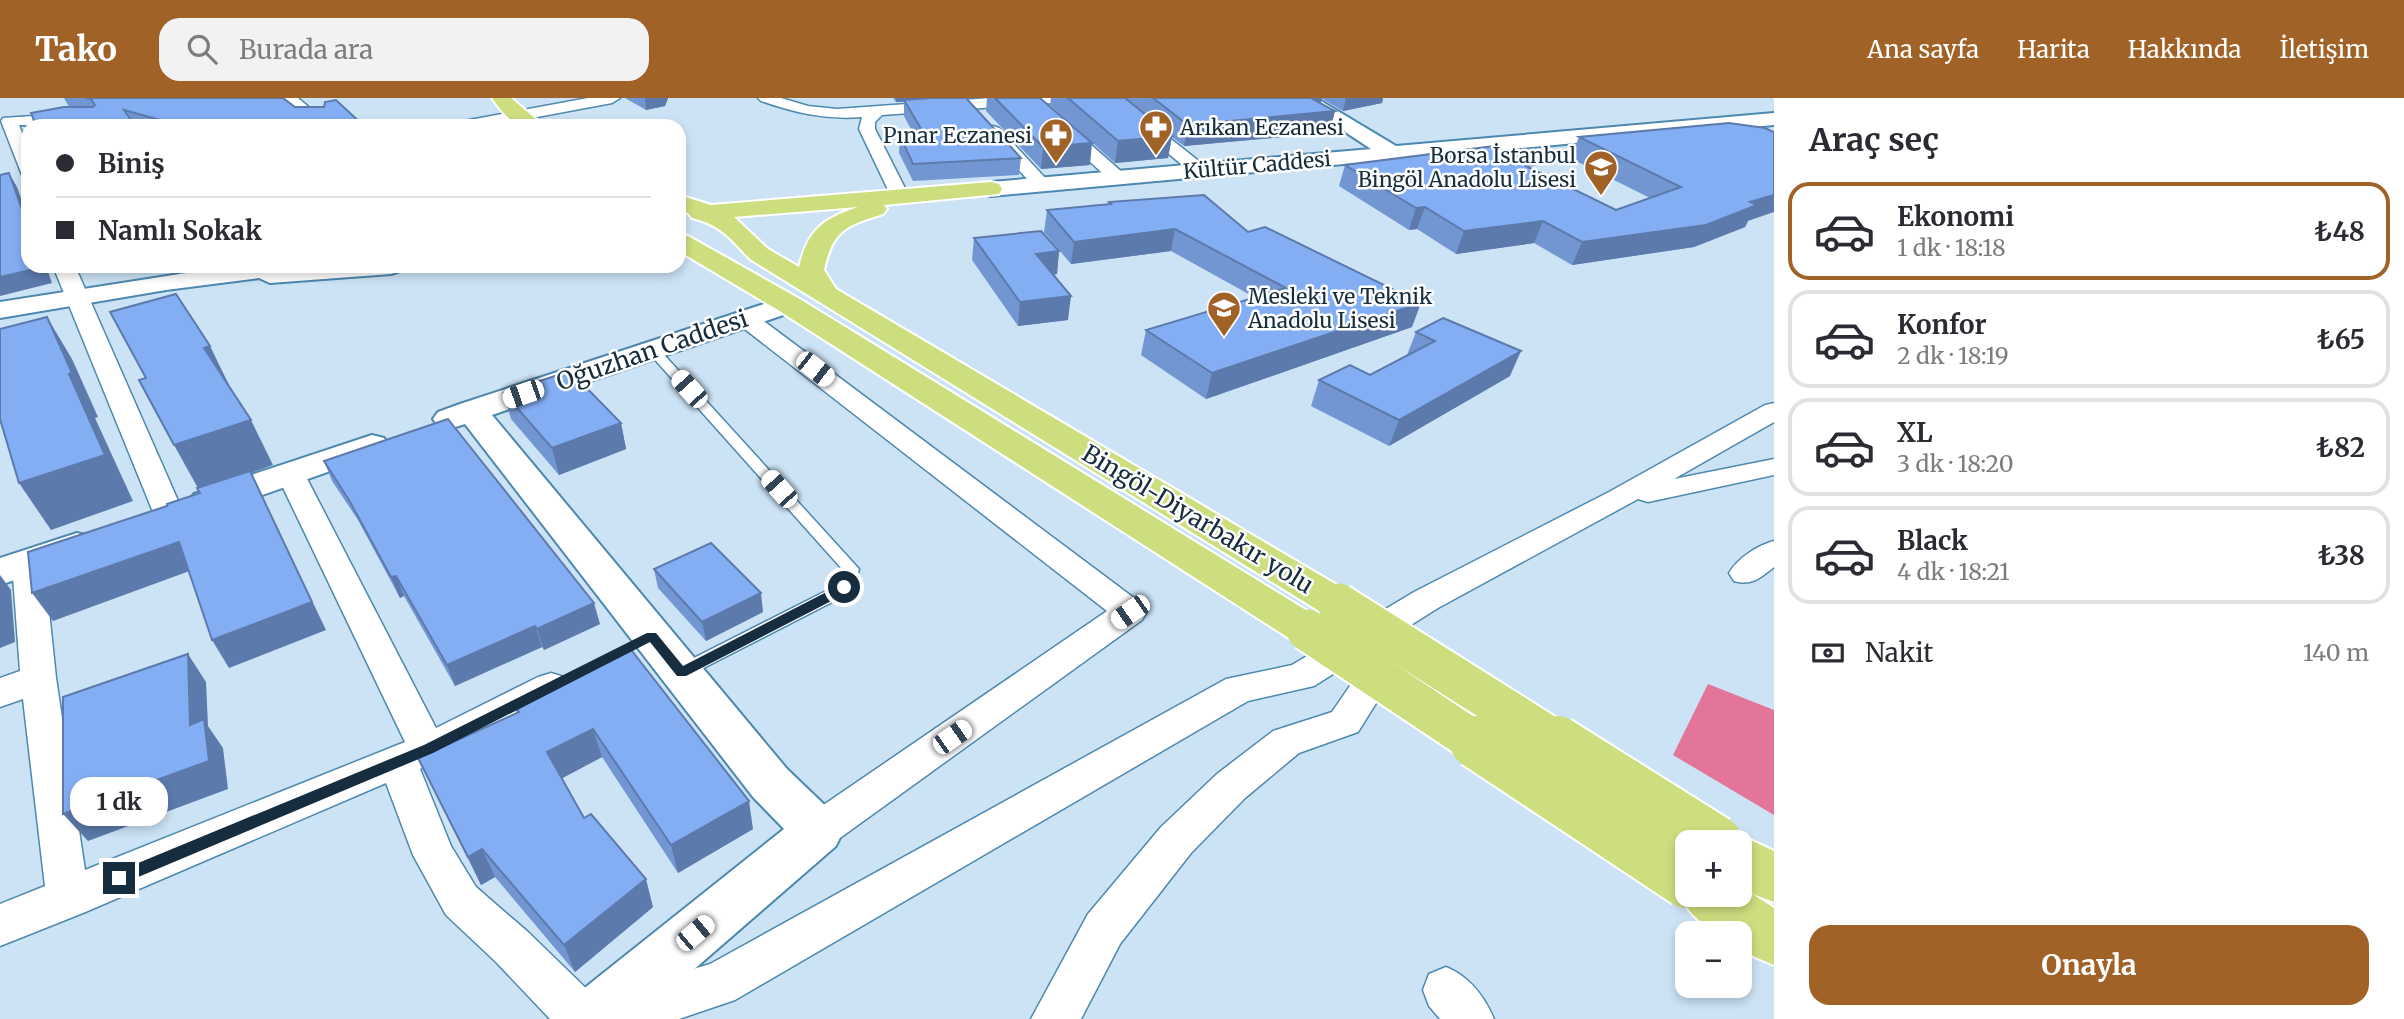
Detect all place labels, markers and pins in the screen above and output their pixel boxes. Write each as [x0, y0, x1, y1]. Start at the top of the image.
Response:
pharmacy icon: Arıkan Eczanesi [1137, 108, 1175, 157]
place label: Arıkan Eczanesi [1179, 114, 1344, 141]
pharmacy icon: Pınar Eczanesi [1037, 116, 1075, 165]
place label: Pınar Eczanesi [883, 122, 1032, 149]
place label: Borsa İstanbul Bingöl Anadolu Lisesi [1358, 142, 1576, 193]
school or university icon: Borsa İstanbul Bingöl Anadolu Lisesi [1582, 148, 1620, 197]
place label: Mesleki ve Teknik Anadolu Lisesi [1247, 283, 1433, 334]
school or university icon: Mesleki ve Teknik Anadolu Lisesi [1205, 289, 1243, 338]

